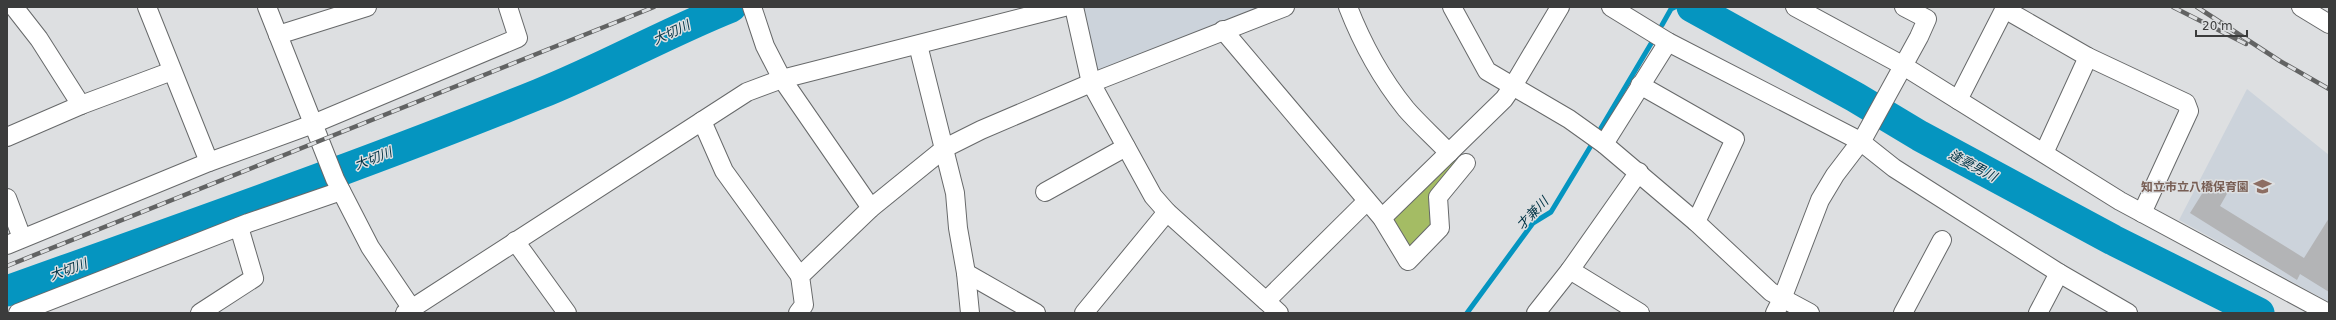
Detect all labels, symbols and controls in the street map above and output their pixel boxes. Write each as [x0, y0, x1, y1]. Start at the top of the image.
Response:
scale bar [2196, 12, 2247, 38]
water label: 大切川 [650, 17, 694, 47]
text: 20 m [2202, 19, 2233, 33]
water label: 大切川 [352, 144, 396, 172]
water label: 逢妻男川 [1946, 147, 2001, 185]
school or university icon: 知立市立八橋保育園 [2252, 177, 2272, 197]
place label: 知立市立八橋保育園 [2141, 180, 2249, 194]
water label: 才兼川 [1513, 193, 1553, 233]
water label: 大切川 [47, 255, 91, 283]

